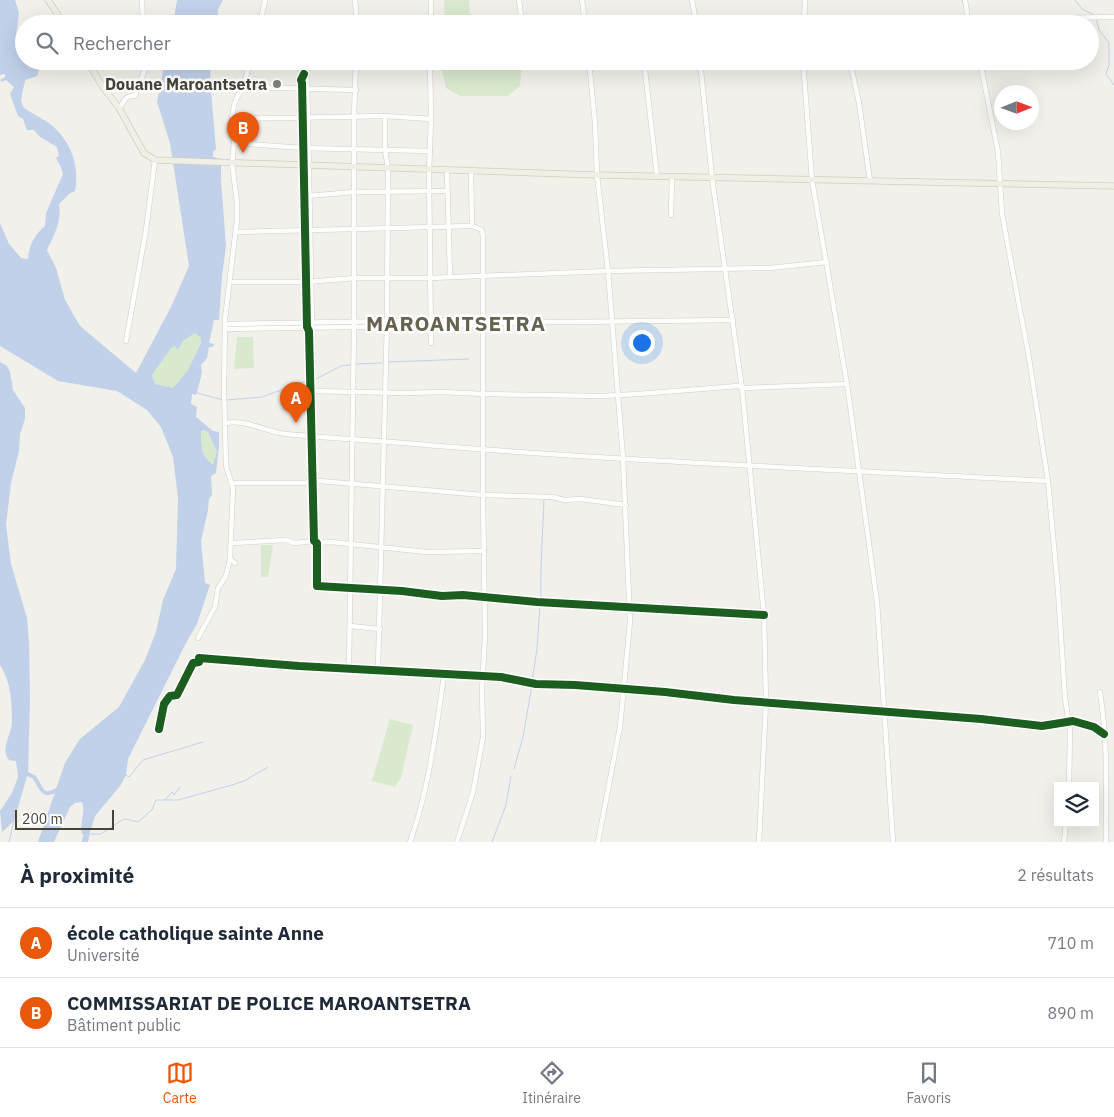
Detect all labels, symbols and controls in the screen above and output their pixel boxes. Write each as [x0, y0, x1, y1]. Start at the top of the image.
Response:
search box [15, 15, 1099, 70]
icon: search [33, 29, 61, 57]
text: Rechercher [73, 31, 171, 55]
place label: Douane Maroantsetra [105, 74, 267, 94]
marker: Douane Maroantsetra [271, 78, 283, 90]
north arrow [994, 85, 1039, 130]
pin: B [227, 112, 259, 153]
district label: MAROANTSETRA [366, 309, 546, 337]
your location [629, 330, 655, 356]
pin: A [280, 382, 312, 423]
map controls [1054, 782, 1099, 827]
button: layers [1054, 782, 1099, 827]
scale bar [15, 807, 114, 830]
text: 200 m [22, 810, 63, 828]
text: À proximité [20, 861, 134, 889]
text: 2 résultats [1017, 865, 1094, 885]
text: école catholique sainte Anne [67, 921, 324, 945]
text: A [31, 933, 41, 953]
text: 710 m [1047, 933, 1094, 953]
text: Université [67, 945, 139, 965]
text: COMMISSARIAT DE POLICE MAROANTSETRA [67, 991, 471, 1015]
text: B [31, 1003, 41, 1023]
text: 890 m [1047, 1003, 1094, 1023]
text: Bâtiment public [67, 1015, 181, 1035]
tab: Carte [163, 1059, 197, 1107]
tab: Itinéraire [522, 1059, 581, 1107]
tab: Favoris [906, 1059, 951, 1107]

